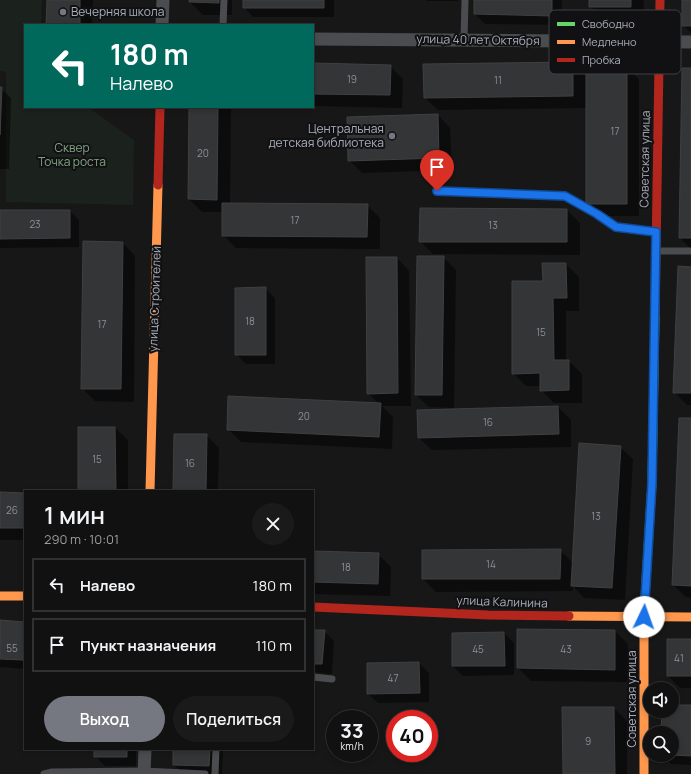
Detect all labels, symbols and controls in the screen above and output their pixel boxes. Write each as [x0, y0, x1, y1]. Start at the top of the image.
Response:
place label: Вечерняя школа [71, 3, 164, 20]
marker: Вечерняя школа [58, 7, 68, 17]
legend [549, 10, 681, 74]
text: Свободно [582, 16, 635, 31]
street label: улица 40 лет Октября [416, 30, 540, 49]
text: Медленно [582, 34, 637, 49]
text: 180 m [110, 35, 189, 73]
icon: left [44, 40, 96, 92]
text: Пробка [582, 52, 621, 67]
text: Налево [110, 71, 174, 95]
house number: 19 [347, 72, 357, 86]
house number: 11 [494, 73, 502, 87]
street label: Советская улица [635, 110, 654, 208]
place label: Центральная детская библиотека [268, 120, 384, 151]
house number: 17 [611, 124, 619, 138]
marker: Центральная детская библиотека [387, 131, 397, 141]
park label: Сквер Точка роста [38, 139, 106, 170]
house number: 20 [197, 146, 209, 160]
pin [420, 150, 454, 191]
icon: arrive [426, 156, 448, 178]
house number: 17 [291, 213, 299, 227]
house number: 23 [29, 217, 41, 231]
house number: 13 [488, 218, 498, 232]
street label: улица Строителей [144, 246, 165, 352]
house number: 18 [245, 314, 255, 328]
house number: 17 [98, 317, 106, 331]
house number: 15 [536, 325, 546, 339]
house number: 20 [298, 409, 310, 423]
house number: 16 [483, 415, 493, 429]
house number: 15 [92, 452, 102, 466]
house number: 16 [185, 456, 195, 470]
text: 1 мин [44, 498, 105, 531]
house number: 26 [6, 503, 18, 517]
button: close [252, 503, 294, 545]
house number: 13 [591, 509, 601, 523]
text: 290 m · 10:01 [44, 530, 119, 548]
house number: 14 [486, 557, 496, 571]
house number: 18 [341, 560, 351, 574]
icon: left [46, 574, 68, 596]
text: Налево [80, 575, 135, 596]
text: 180 m [253, 575, 292, 596]
street label: улица Калинина [456, 591, 548, 612]
position arrow [623, 596, 665, 638]
icon: arrive [46, 634, 68, 656]
text: Пункт назначения [80, 635, 216, 656]
text: 110 m [255, 635, 292, 656]
house number: 55 [6, 641, 18, 655]
house number: 45 [472, 642, 484, 656]
house number: 43 [560, 642, 572, 656]
street label: Советская улица [623, 650, 640, 748]
house number: 41 [674, 651, 684, 665]
house number: 47 [388, 671, 398, 685]
map controls [643, 682, 679, 762]
button: sound [643, 682, 679, 718]
button: Выход [44, 696, 165, 742]
button: Поделиться [173, 696, 294, 742]
speed limit sign: 40 [386, 710, 438, 762]
text: 33 [340, 717, 364, 744]
button: search [643, 726, 679, 762]
house number: 9 [585, 734, 591, 748]
text: km/h [340, 739, 364, 753]

